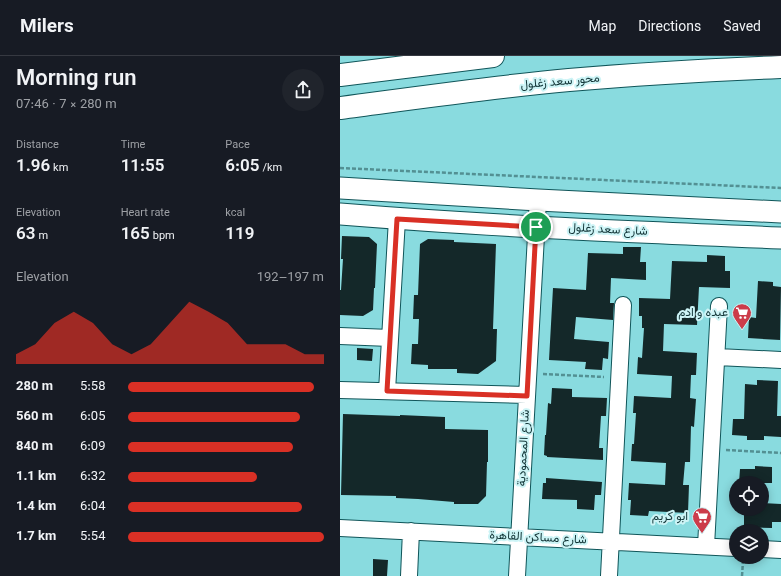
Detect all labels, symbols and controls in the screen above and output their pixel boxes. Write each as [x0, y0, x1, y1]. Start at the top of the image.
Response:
text: Milers [20, 13, 74, 42]
text: Map [589, 17, 616, 39]
text: Directions [638, 17, 701, 39]
text: Saved [723, 17, 761, 39]
text: Morning run [16, 62, 137, 97]
button: share [282, 69, 324, 111]
street label: محور سعد زغلول [520, 70, 600, 94]
text: 07:46 · 7 × 280 m [16, 95, 117, 115]
text: Distance [16, 137, 59, 154]
text: Time [121, 137, 145, 154]
text: Pace [225, 137, 250, 154]
text: 1.96 [16, 154, 50, 180]
text: 11:55 [121, 154, 164, 180]
text: 6:05 [225, 154, 259, 180]
text: km [50, 160, 68, 177]
text: /km [259, 160, 282, 177]
text: Elevation [16, 205, 61, 222]
text: Heart rate [121, 205, 170, 222]
text: kcal [225, 205, 245, 222]
pin [519, 210, 553, 244]
icon: arrive [525, 216, 547, 238]
street label: شارع سعد زغلول [568, 219, 648, 241]
text: 63 [16, 222, 35, 248]
text: 165 [121, 222, 150, 248]
text: 119 [225, 222, 254, 248]
text: m [35, 228, 48, 245]
text: bpm [150, 228, 175, 245]
text: Elevation [16, 268, 69, 288]
text: 192–197 m [257, 268, 324, 288]
supermarket icon: عبده و ادم [731, 302, 753, 330]
place label: عبده و ادم [678, 304, 728, 322]
text: 280 m [16, 377, 53, 397]
text: 5:58 [80, 377, 105, 397]
text: 560 m [16, 407, 53, 427]
text: 6:05 [80, 407, 105, 427]
street label: شارع المحمودية [513, 409, 535, 487]
text: 840 m [16, 437, 53, 457]
text: 6:09 [80, 437, 105, 457]
text: 1.1 km [16, 467, 56, 487]
text: 6:32 [80, 467, 105, 487]
map controls [729, 476, 769, 564]
button: locate [729, 476, 769, 516]
text: 1.4 km [16, 497, 56, 517]
text: 6:04 [80, 497, 105, 517]
supermarket icon: ابو كريم [691, 506, 713, 534]
place label: ابو كريم [652, 508, 688, 526]
button: layers [729, 524, 769, 564]
street label: شارع مساكن القاهرة [489, 526, 587, 550]
text: 1.7 km [16, 527, 56, 547]
text: 5:54 [80, 527, 105, 547]

